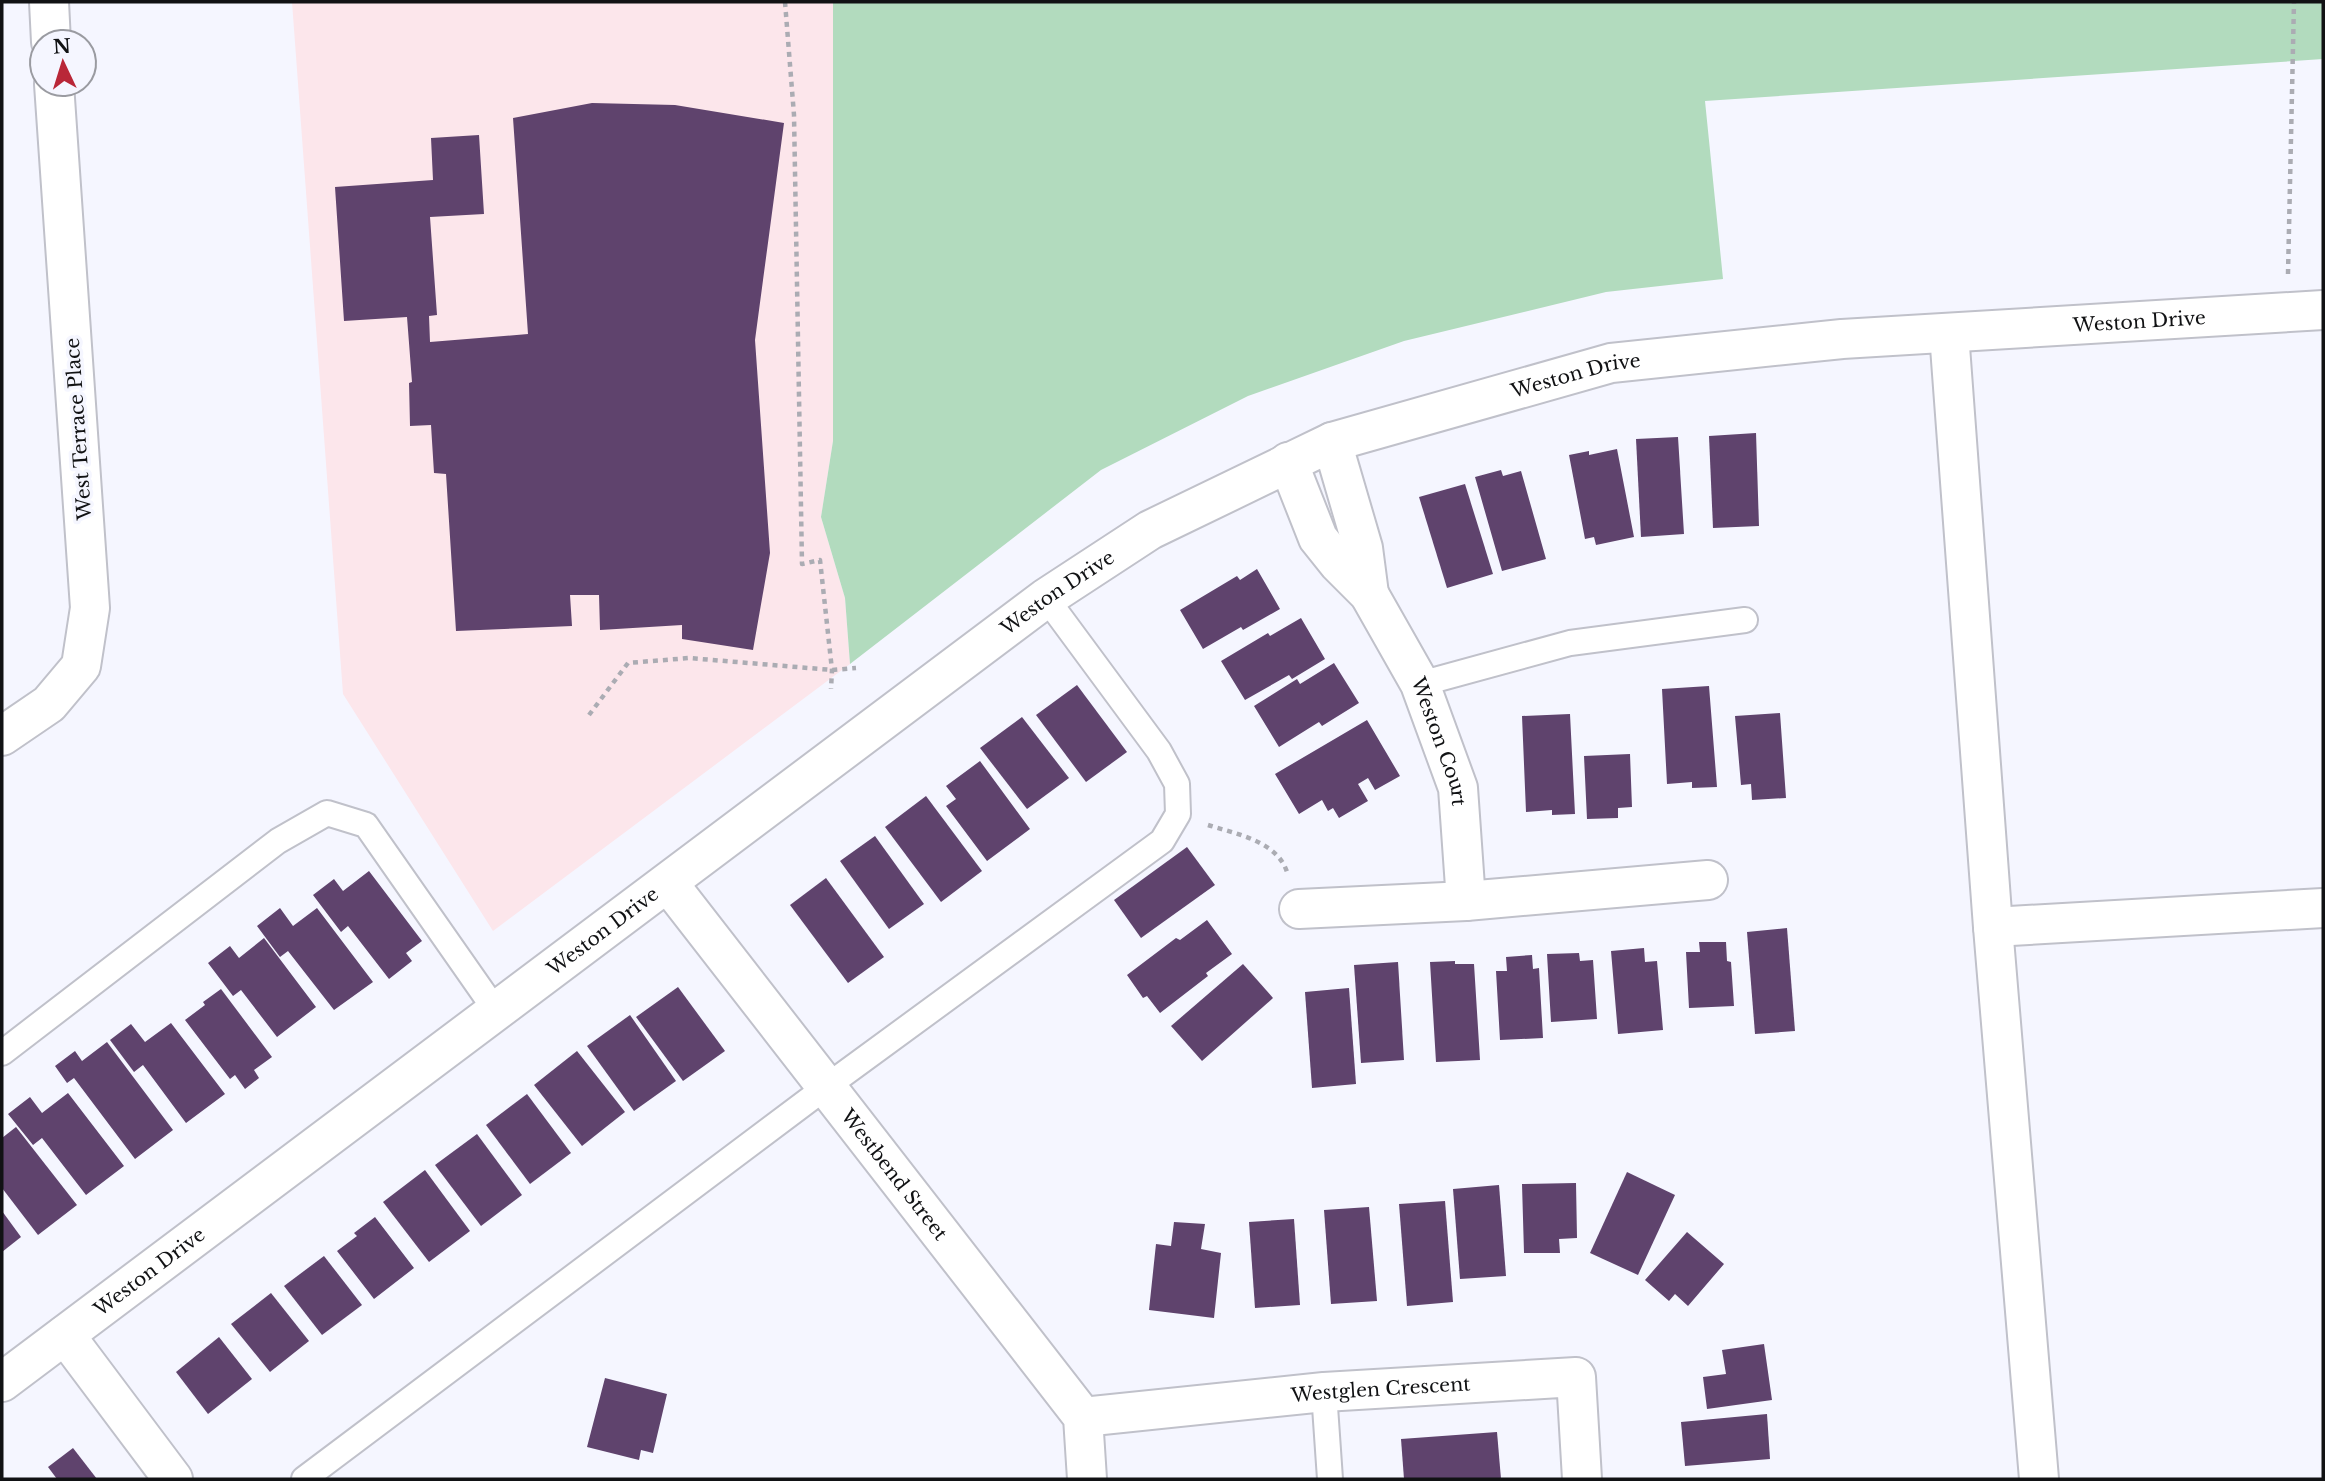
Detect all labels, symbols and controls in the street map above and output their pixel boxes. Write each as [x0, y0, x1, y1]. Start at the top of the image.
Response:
north arrow [28, 28, 98, 98]
text: N [52, 34, 72, 59]
street label: Weston Drive [2071, 306, 2206, 337]
street label: West Terrace Place [61, 337, 96, 522]
street label: Weston Drive [1508, 349, 1642, 403]
street label: Weston Drive [995, 546, 1119, 641]
street label: Weston Court [1406, 673, 1470, 808]
street label: Weston Drive [542, 882, 663, 981]
street label: Westbend Street [835, 1104, 953, 1245]
street label: Weston Drive [89, 1223, 209, 1322]
street label: Westglen Crescent [1289, 1372, 1472, 1407]

